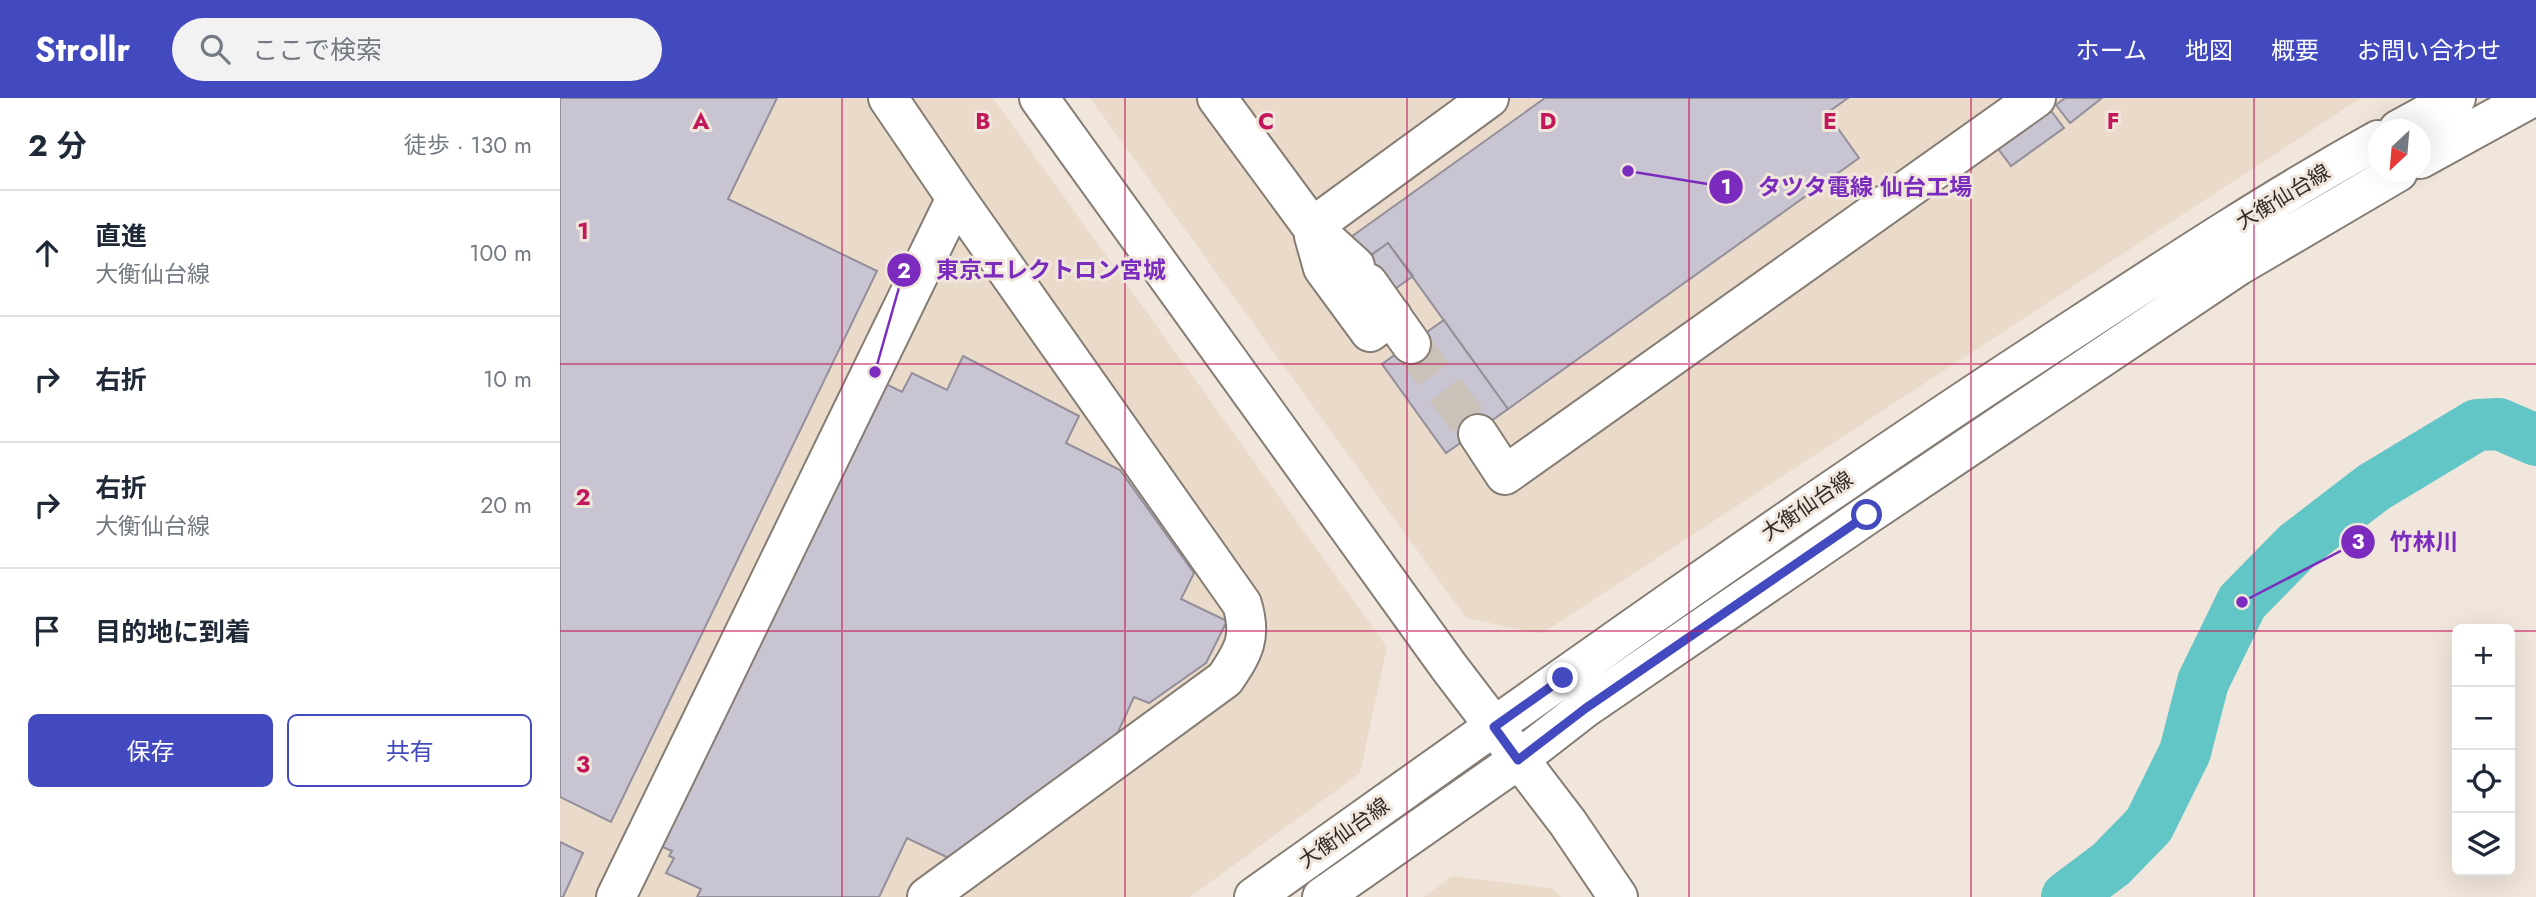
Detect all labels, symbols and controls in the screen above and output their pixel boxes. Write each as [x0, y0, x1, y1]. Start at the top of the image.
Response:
search box [172, 18, 662, 81]
text: Strollr [35, 26, 130, 73]
icon: search [196, 30, 234, 68]
text: ここで検索 [252, 31, 382, 69]
text: ホーム [2076, 33, 2147, 68]
text: 地図 [2185, 33, 2233, 68]
text: 概要 [2271, 33, 2319, 68]
text: お問い合わせ [2357, 33, 2501, 68]
text: A [692, 104, 710, 138]
text: B [975, 104, 991, 138]
text: C [1258, 104, 1274, 138]
text: D [1540, 104, 1557, 138]
text: E [1823, 104, 1837, 138]
text: F [2107, 104, 2119, 138]
north arrow [2368, 119, 2431, 182]
text: 2 分 [28, 124, 87, 167]
text: 徒歩 · 130 m [404, 128, 532, 162]
street label: 大衡仙台線 [2230, 157, 2336, 237]
callout: タツタ電線 仙台工場 [1709, 165, 1986, 209]
text: タツタ電線 仙台工場 [1758, 170, 1972, 204]
text: 1 [1721, 172, 1731, 202]
text: 1 [577, 214, 589, 248]
text: 直進 [95, 217, 147, 255]
icon: ahead [28, 234, 66, 272]
text: 100 m [469, 236, 532, 270]
callout: 東京エレクトロン宮城 [887, 248, 1180, 292]
text: 東京エレクトロン宮城 [936, 253, 1166, 287]
text: 2 [897, 256, 911, 286]
text: 大衡仙台線 [95, 257, 210, 291]
icon: right [28, 360, 66, 398]
text: 右折 [95, 361, 147, 399]
text: 10 m [483, 362, 532, 396]
street label: 大衡仙台線 [1755, 464, 1859, 548]
text: 右折 [95, 469, 147, 507]
text: 2 [575, 480, 591, 514]
icon: right [28, 486, 66, 524]
text: 20 m [480, 488, 532, 522]
route start [1851, 499, 1882, 530]
text: 大衡仙台線 [95, 509, 210, 543]
callout: 竹林川 [2340, 520, 2472, 564]
text: 竹林川 [2390, 525, 2459, 559]
text: 3 [2351, 527, 2365, 557]
icon: arrive [28, 612, 66, 650]
text: 目的地に到着 [95, 613, 251, 651]
map controls [2452, 624, 2515, 876]
button: + [2452, 624, 2515, 687]
route end [1547, 662, 1578, 693]
button: − [2452, 687, 2515, 750]
button: 保存 [28, 714, 273, 787]
button: 共有 [287, 714, 532, 787]
text: 3 [576, 747, 590, 781]
button: locate [2452, 750, 2515, 813]
street label: 大衡仙台線 [1292, 791, 1396, 875]
button: layers [2452, 813, 2515, 876]

